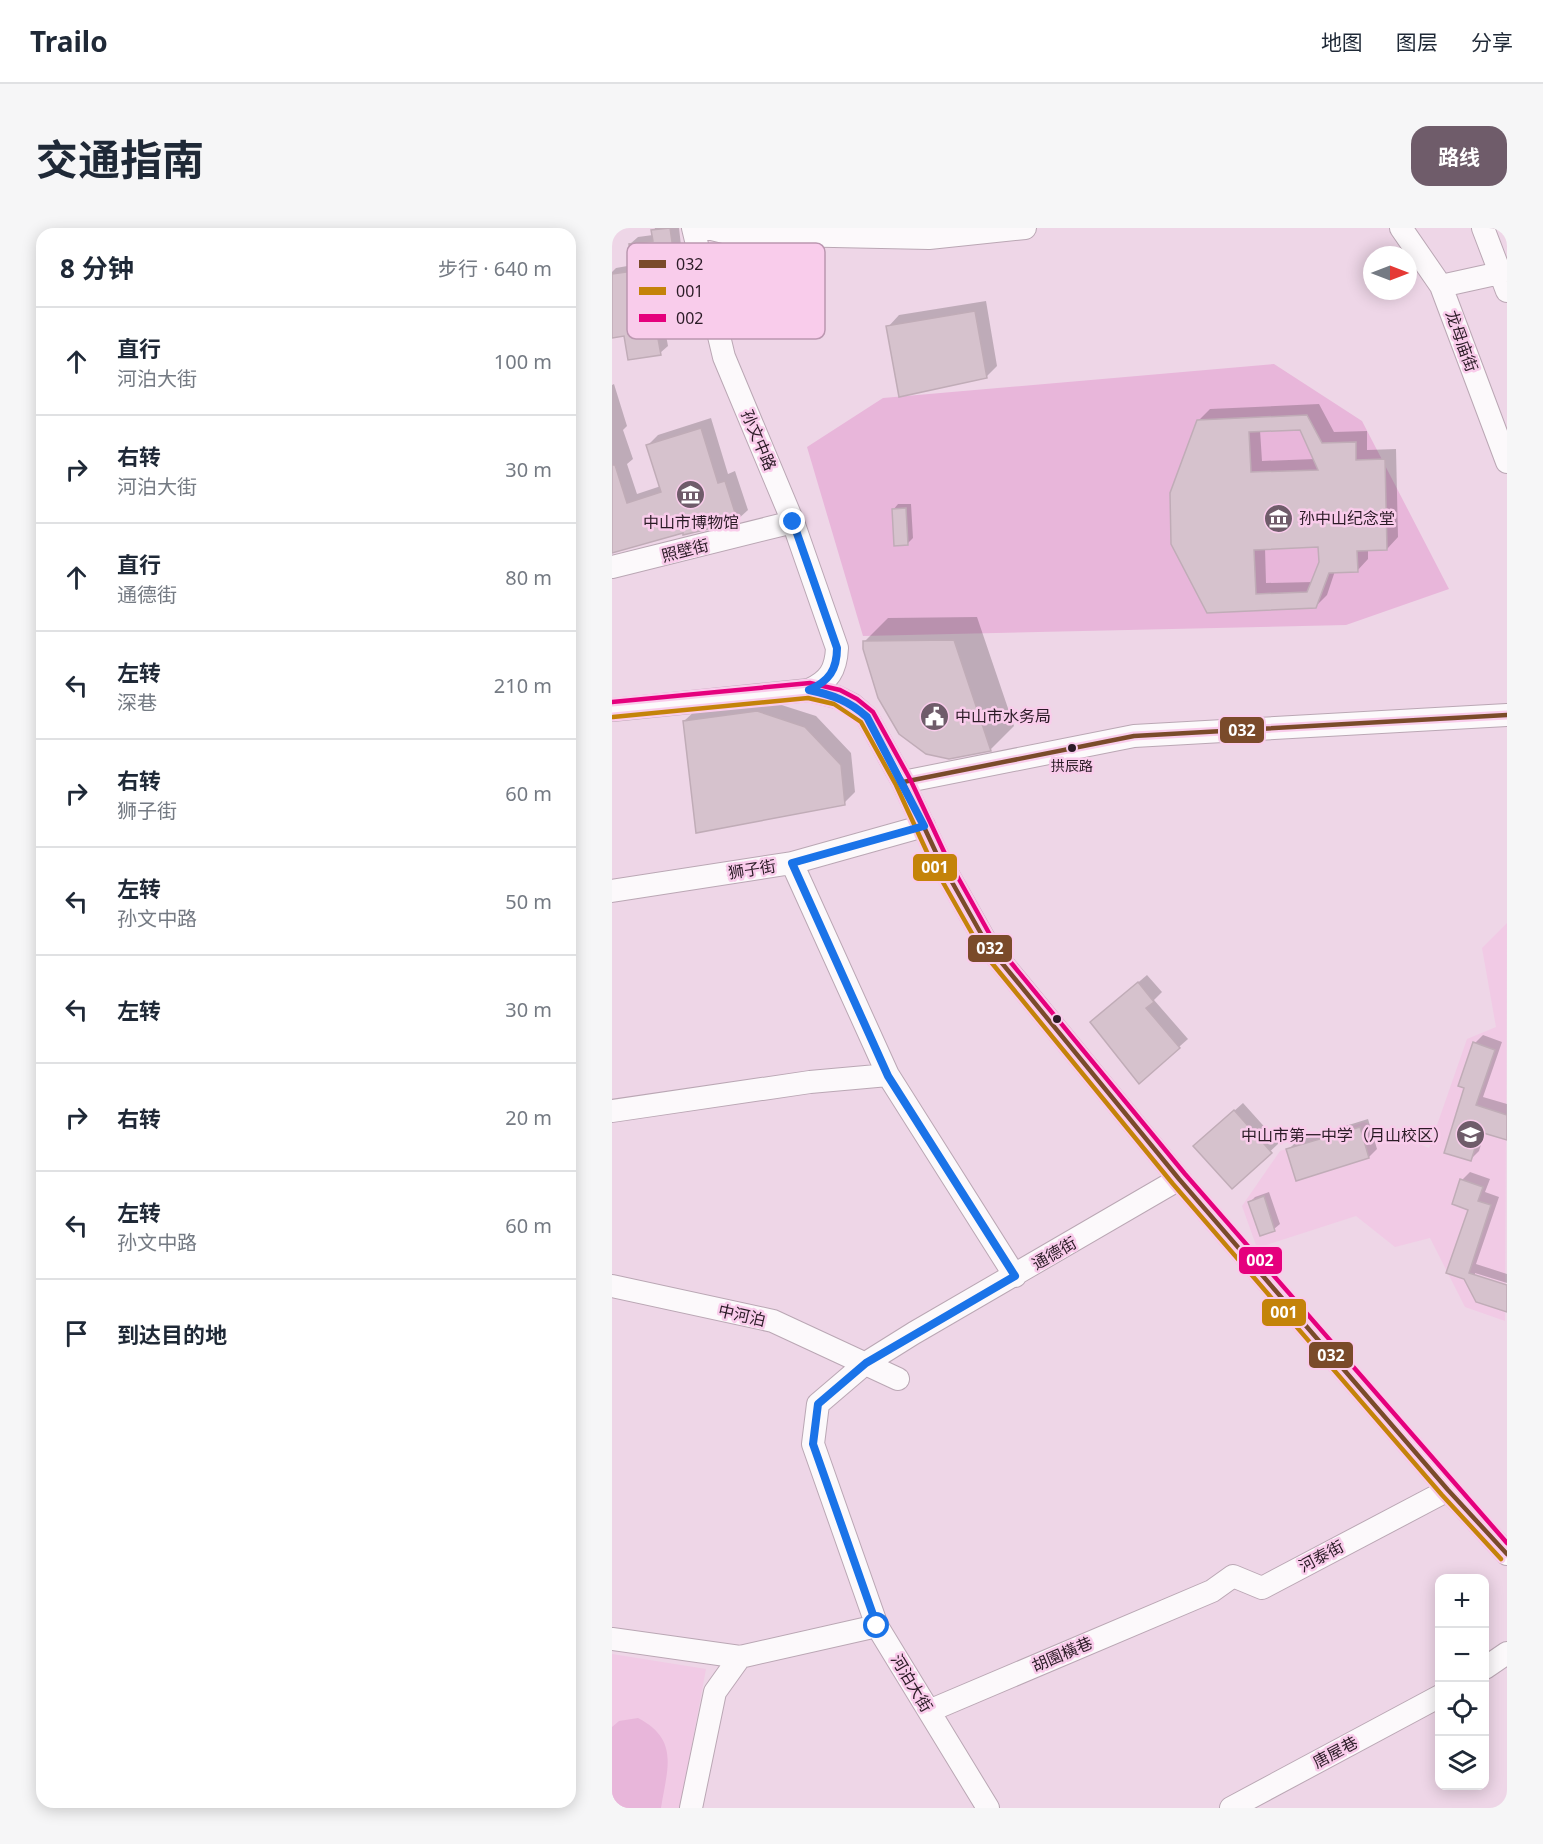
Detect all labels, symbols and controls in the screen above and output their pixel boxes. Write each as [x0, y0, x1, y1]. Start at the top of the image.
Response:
text: Trailo [30, 22, 108, 60]
text: 地图 [1321, 28, 1363, 56]
text: 图层 [1396, 28, 1438, 56]
text: 分享 [1471, 28, 1513, 56]
button: 路线 [1411, 126, 1507, 186]
text: 交通指南 [36, 130, 204, 187]
legend [627, 243, 825, 339]
north arrow [1363, 246, 1417, 300]
text: 8 分钟 [60, 250, 134, 286]
text: 032 [676, 253, 703, 275]
text: 步行 · 640 m [438, 255, 552, 282]
text: 001 [676, 280, 703, 302]
text: 002 [676, 307, 703, 329]
street label: 龙母庙街 [1441, 307, 1483, 375]
text: 直行 [117, 333, 161, 363]
icon: ahead [60, 345, 93, 378]
text: 100 m [494, 348, 552, 375]
text: 河泊大街 [117, 365, 197, 392]
street label: 孙文中路 [736, 406, 782, 474]
text: 右转 [117, 441, 161, 471]
icon: right [60, 453, 93, 486]
text: 30 m [505, 456, 552, 483]
text: 河泊大街 [117, 473, 197, 500]
museum icon: 中山市博物馆 [675, 478, 707, 510]
museum icon: 孙中山纪念堂 [1262, 502, 1294, 534]
place label: 孙中山纪念堂 [1299, 507, 1395, 529]
route end [779, 508, 805, 534]
place label: 中山市博物馆 [643, 511, 739, 533]
street label: 照壁街 [659, 534, 711, 566]
text: 直行 [117, 549, 161, 579]
icon: ahead [60, 561, 93, 594]
text: 80 m [505, 564, 552, 591]
text: 通德街 [117, 581, 177, 608]
text: 左转 [117, 657, 161, 687]
icon: left [60, 669, 93, 702]
text: 210 m [494, 672, 552, 699]
text: 深巷 [117, 689, 157, 716]
public building icon: 中山市水务局 [918, 700, 950, 732]
place label: 中山市水务局 [955, 705, 1051, 727]
line badge: 032 [1219, 716, 1265, 744]
text: 032 [1228, 719, 1256, 741]
marker: 拱辰路 [1066, 742, 1078, 754]
place label: 拱辰路 [1051, 756, 1093, 775]
text: 右转 [117, 765, 161, 795]
icon: right [60, 777, 93, 810]
text: 60 m [505, 780, 552, 807]
text: 狮子街 [117, 797, 177, 824]
line badge: 001 [912, 853, 958, 882]
street label: 狮子街 [727, 854, 777, 884]
text: 001 [921, 856, 949, 878]
text: 左转 [117, 873, 161, 903]
icon: left [60, 885, 93, 918]
text: 50 m [505, 888, 552, 915]
text: 孙文中路 [117, 905, 197, 932]
line badge: 032 [967, 934, 1013, 963]
text: 032 [976, 937, 1004, 959]
icon: left [60, 993, 93, 1026]
text: 左转 [117, 995, 161, 1025]
text: 30 m [505, 996, 552, 1023]
unlabelled marker [1051, 1013, 1063, 1025]
icon: right [60, 1101, 93, 1134]
text: 右转 [117, 1103, 161, 1133]
text: 20 m [505, 1104, 552, 1131]
school or university icon: 中山市第一中学（月山校区） [1454, 1119, 1486, 1151]
place label: 中山市第一中学（月山校区） [1241, 1124, 1449, 1146]
text: 左转 [117, 1197, 161, 1227]
icon: left [60, 1209, 93, 1242]
text: 60 m [505, 1212, 552, 1239]
text: 孙文中路 [117, 1229, 197, 1256]
street label: 通德街 [1028, 1231, 1080, 1275]
line badge: 002 [1238, 1246, 1283, 1275]
text: 002 [1246, 1249, 1274, 1271]
line badge: 001 [1261, 1298, 1307, 1327]
street label: 中河泊 [716, 1299, 768, 1331]
text: 001 [1270, 1301, 1298, 1323]
icon: arrive [60, 1317, 93, 1350]
text: 到达目的地 [117, 1319, 227, 1349]
line badge: 032 [1308, 1341, 1354, 1369]
text: 032 [1317, 1344, 1345, 1366]
street label: 河泰街 [1295, 1535, 1347, 1577]
map controls [1435, 1574, 1489, 1790]
button: + [1435, 1574, 1489, 1628]
route start [863, 1612, 889, 1638]
button: − [1435, 1628, 1489, 1682]
street label: 胡園橫巷 [1028, 1631, 1096, 1677]
street label: 河泊大街 [886, 1650, 938, 1716]
button: locate [1435, 1682, 1489, 1736]
street label: 唐屋巷 [1309, 1731, 1361, 1773]
button: layers [1435, 1736, 1489, 1790]

